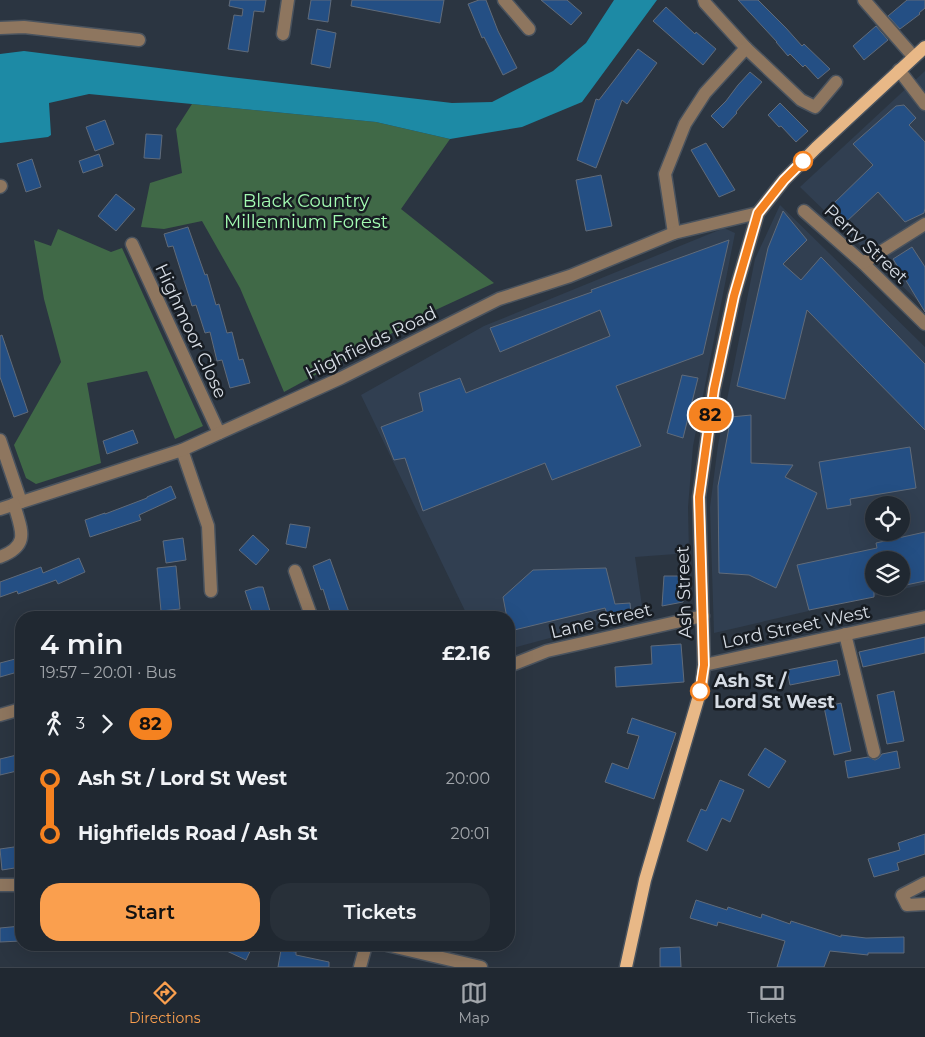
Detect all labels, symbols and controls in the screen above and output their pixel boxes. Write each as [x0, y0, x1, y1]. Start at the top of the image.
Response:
unlabelled marker [793, 151, 813, 171]
park label: Black Country Millennium Forest [224, 190, 388, 233]
street label: Perry Street [820, 200, 912, 288]
street label: Highmoor Close [150, 260, 232, 402]
street label: Highfields Road [302, 302, 440, 384]
line badge: 82 [688, 399, 732, 431]
text: 82 [699, 404, 721, 426]
map controls [865, 496, 910, 596]
button: locate [865, 496, 910, 541]
street label: Ash Street [671, 545, 697, 639]
button: layers [865, 551, 910, 596]
street label: Lane Street [548, 599, 654, 643]
street label: Lord Street West [720, 601, 872, 653]
text: 4 min [40, 627, 124, 661]
text: £2.16 [442, 642, 490, 665]
text: 19:57 – 20:01 · Bus [40, 663, 176, 682]
place label: Ash St / Lord St West [713, 670, 835, 713]
marker: Ash St / Lord St West [690, 681, 710, 701]
icon: walk [40, 710, 68, 738]
icon: forward [93, 710, 121, 738]
text: 82 [139, 713, 162, 735]
text: 3 [76, 714, 85, 733]
text: Ash St / Lord St West [78, 767, 287, 790]
text: 20:00 [446, 769, 490, 788]
text: Highfields Road / Ash St [78, 822, 318, 845]
text: 20:01 [451, 824, 490, 843]
button: Start [40, 883, 260, 941]
button: Tickets [270, 883, 490, 941]
tab: Directions [129, 979, 201, 1027]
tab: Map [458, 979, 490, 1027]
tab: Tickets [747, 979, 796, 1027]

